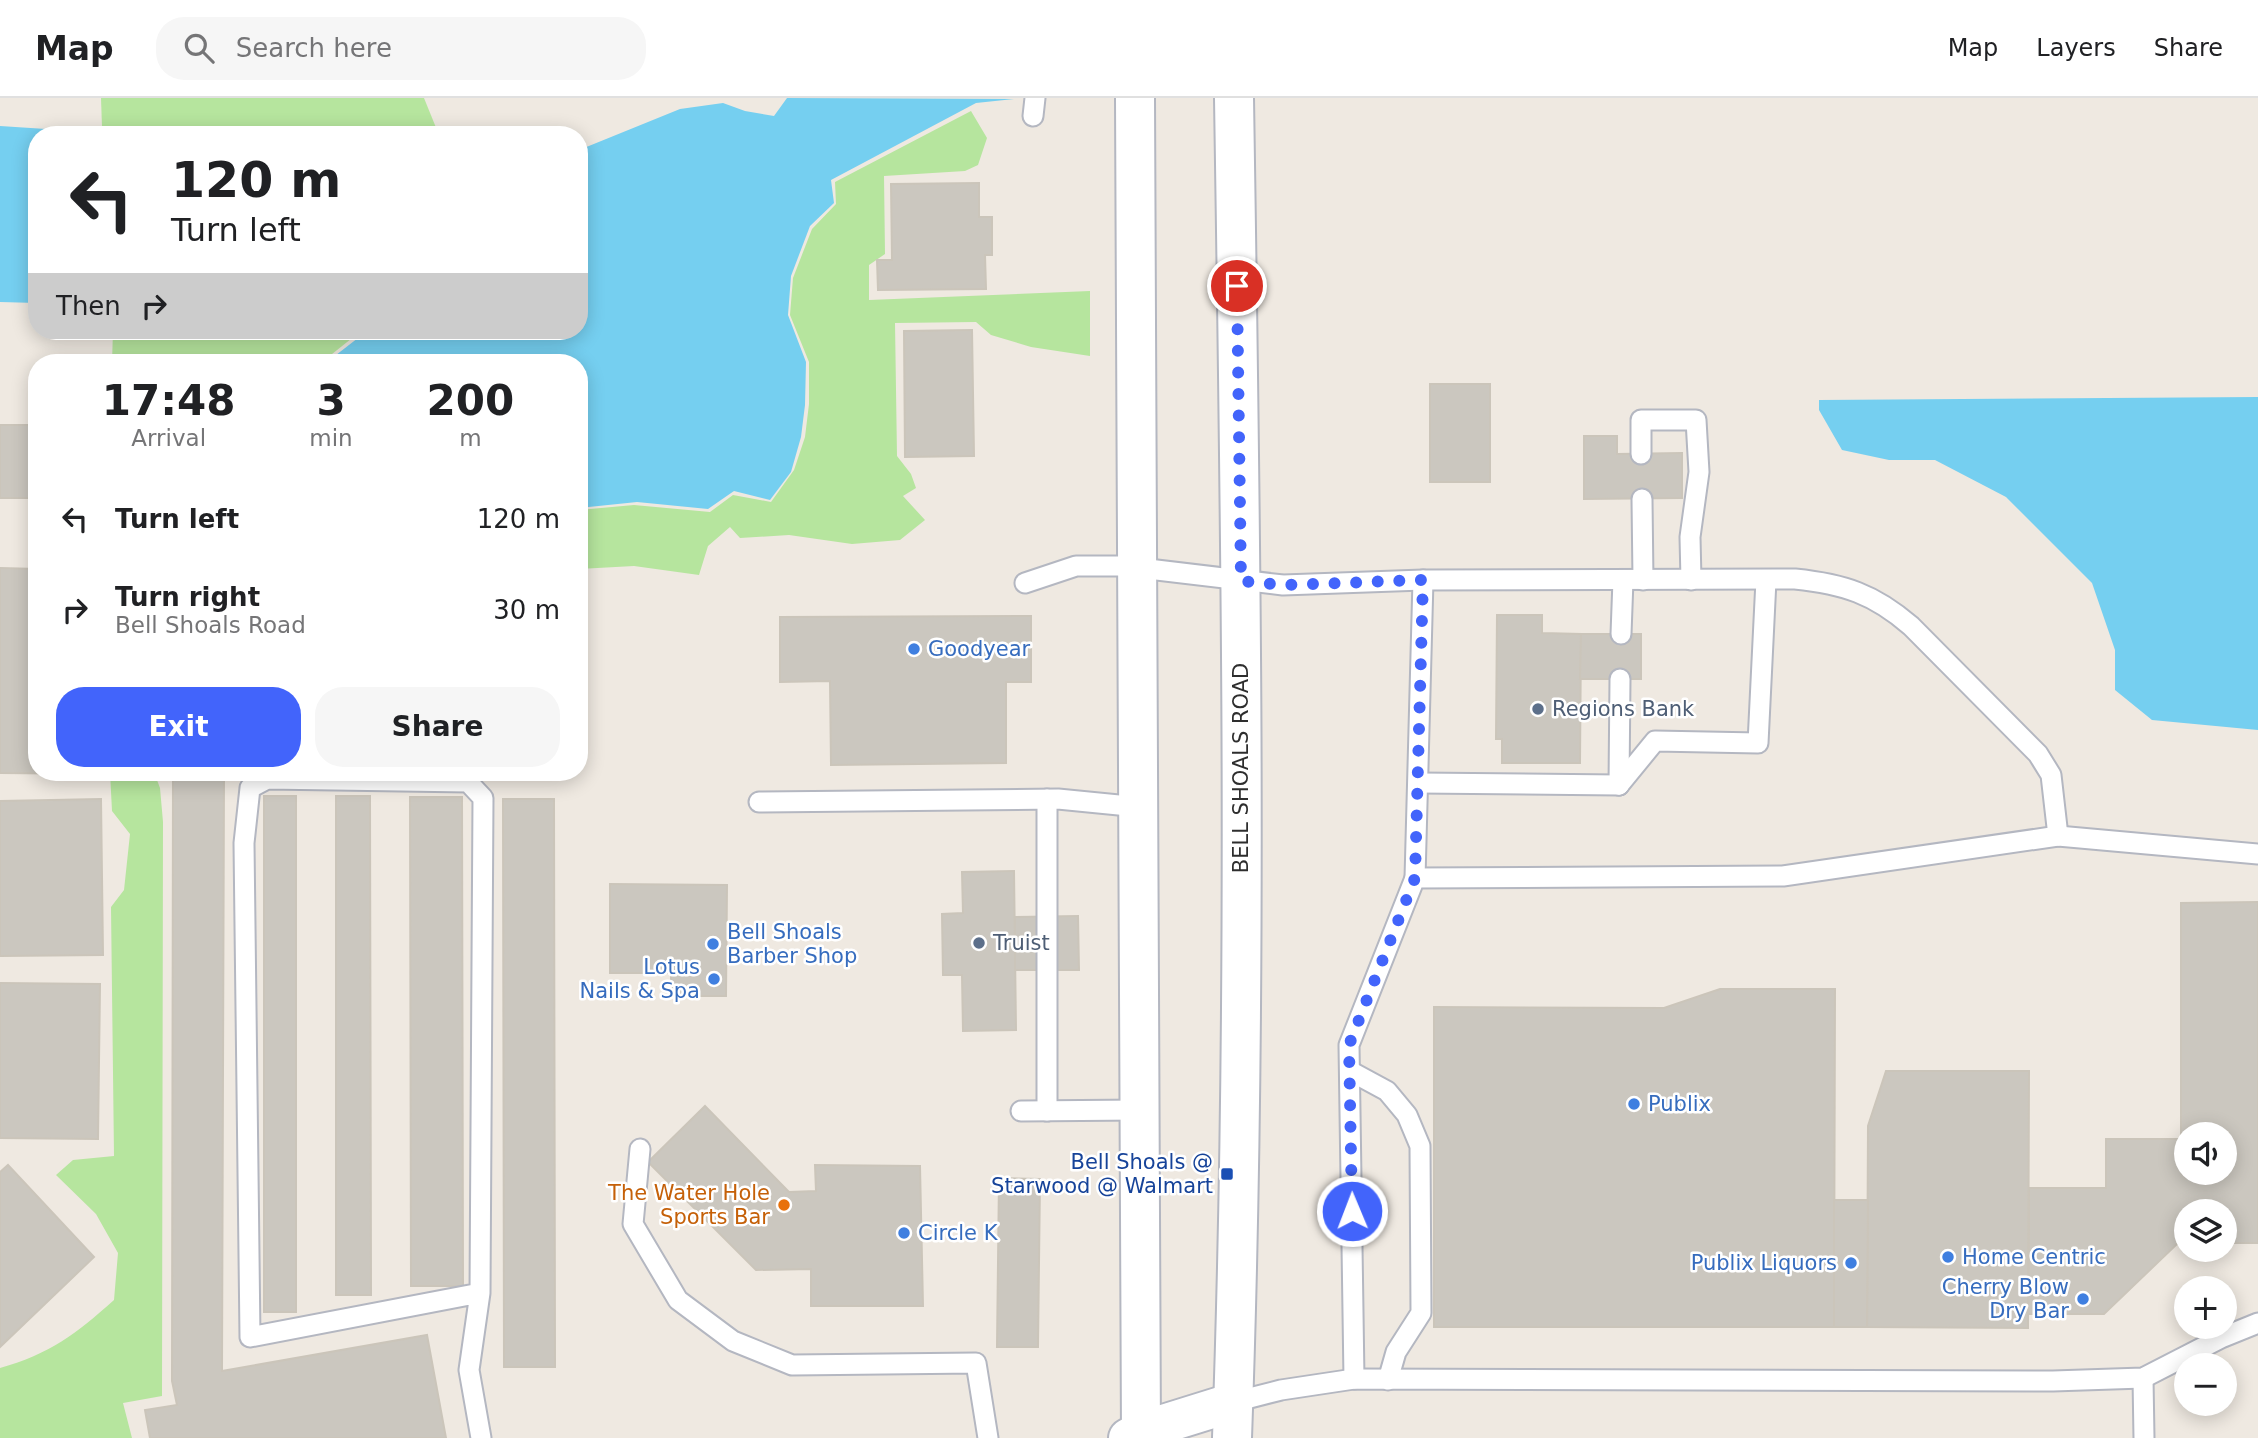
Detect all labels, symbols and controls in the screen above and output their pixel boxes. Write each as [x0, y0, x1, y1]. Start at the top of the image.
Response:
search box [156, 17, 646, 80]
text: Map [35, 29, 114, 68]
icon: search [180, 29, 218, 67]
text: Search here [236, 33, 392, 63]
text: Map [1948, 34, 1998, 62]
text: Layers [2036, 34, 2116, 62]
text: Share [2154, 34, 2223, 62]
text: 120 m [171, 152, 341, 209]
icon: left [56, 154, 147, 245]
text: Turn left [171, 211, 301, 249]
pin [1207, 256, 1267, 316]
icon: arrive [1218, 267, 1256, 305]
icon: right [135, 287, 173, 325]
text: Then [56, 291, 121, 321]
text: 17:48 [102, 376, 236, 425]
text: 3 [316, 376, 346, 425]
text: 200 [427, 376, 514, 425]
text: Arrival [131, 425, 206, 451]
text: min [309, 425, 353, 451]
text: m [459, 425, 482, 451]
icon: left [56, 500, 94, 538]
text: Turn left [115, 504, 239, 534]
text: 120 m [477, 504, 560, 534]
text: Turn right [115, 582, 260, 612]
icon: right [56, 591, 94, 629]
text: 30 m [493, 595, 560, 625]
text: Bell Shoals Road [115, 612, 306, 638]
place label: Goodyear [928, 637, 1031, 661]
marker: Goodyear [906, 641, 922, 657]
street label: BELL SHOALS ROAD [1229, 663, 1253, 873]
button: Exit [56, 687, 301, 767]
button: Share [315, 687, 560, 767]
place label: Regions Bank [1552, 697, 1695, 721]
marker: Regions Bank [1530, 701, 1546, 717]
place label: Bell Shoals Barber Shop [727, 920, 857, 968]
place label: Truist [992, 931, 1050, 955]
marker: Truist [971, 935, 987, 951]
marker: Bell Shoals Barber Shop [705, 936, 721, 952]
place label: Lotus Nails & Spa [580, 955, 700, 1003]
marker: Lotus Nails & Spa [706, 971, 722, 987]
place label: Publix [1648, 1092, 1711, 1116]
marker: Publix [1626, 1096, 1642, 1112]
map controls [2174, 1122, 2237, 1416]
button: sound [2174, 1122, 2237, 1185]
place label: Bell Shoals @ Starwood @ Walmart [991, 1150, 1213, 1198]
marker: Bell Shoals @ Starwood @ Walmart [1219, 1166, 1235, 1182]
position arrow [1315, 1174, 1389, 1248]
place label: The Water Hole Sports Bar [607, 1181, 770, 1229]
marker: The Water Hole Sports Bar [776, 1197, 792, 1213]
button: layers [2174, 1199, 2237, 1262]
place label: Circle K [918, 1221, 999, 1245]
marker: Circle K [896, 1225, 912, 1241]
place label: Home Centric [1962, 1245, 2106, 1269]
marker: Home Centric [1940, 1249, 1956, 1265]
place label: Publix Liquors [1691, 1251, 1837, 1275]
marker: Publix Liquors [1843, 1255, 1859, 1271]
place label: Cherry Blow Dry Bar [1942, 1275, 2069, 1323]
button: + [2174, 1276, 2237, 1339]
marker: Cherry Blow Dry Bar [2075, 1291, 2091, 1307]
button: − [2174, 1353, 2237, 1416]

